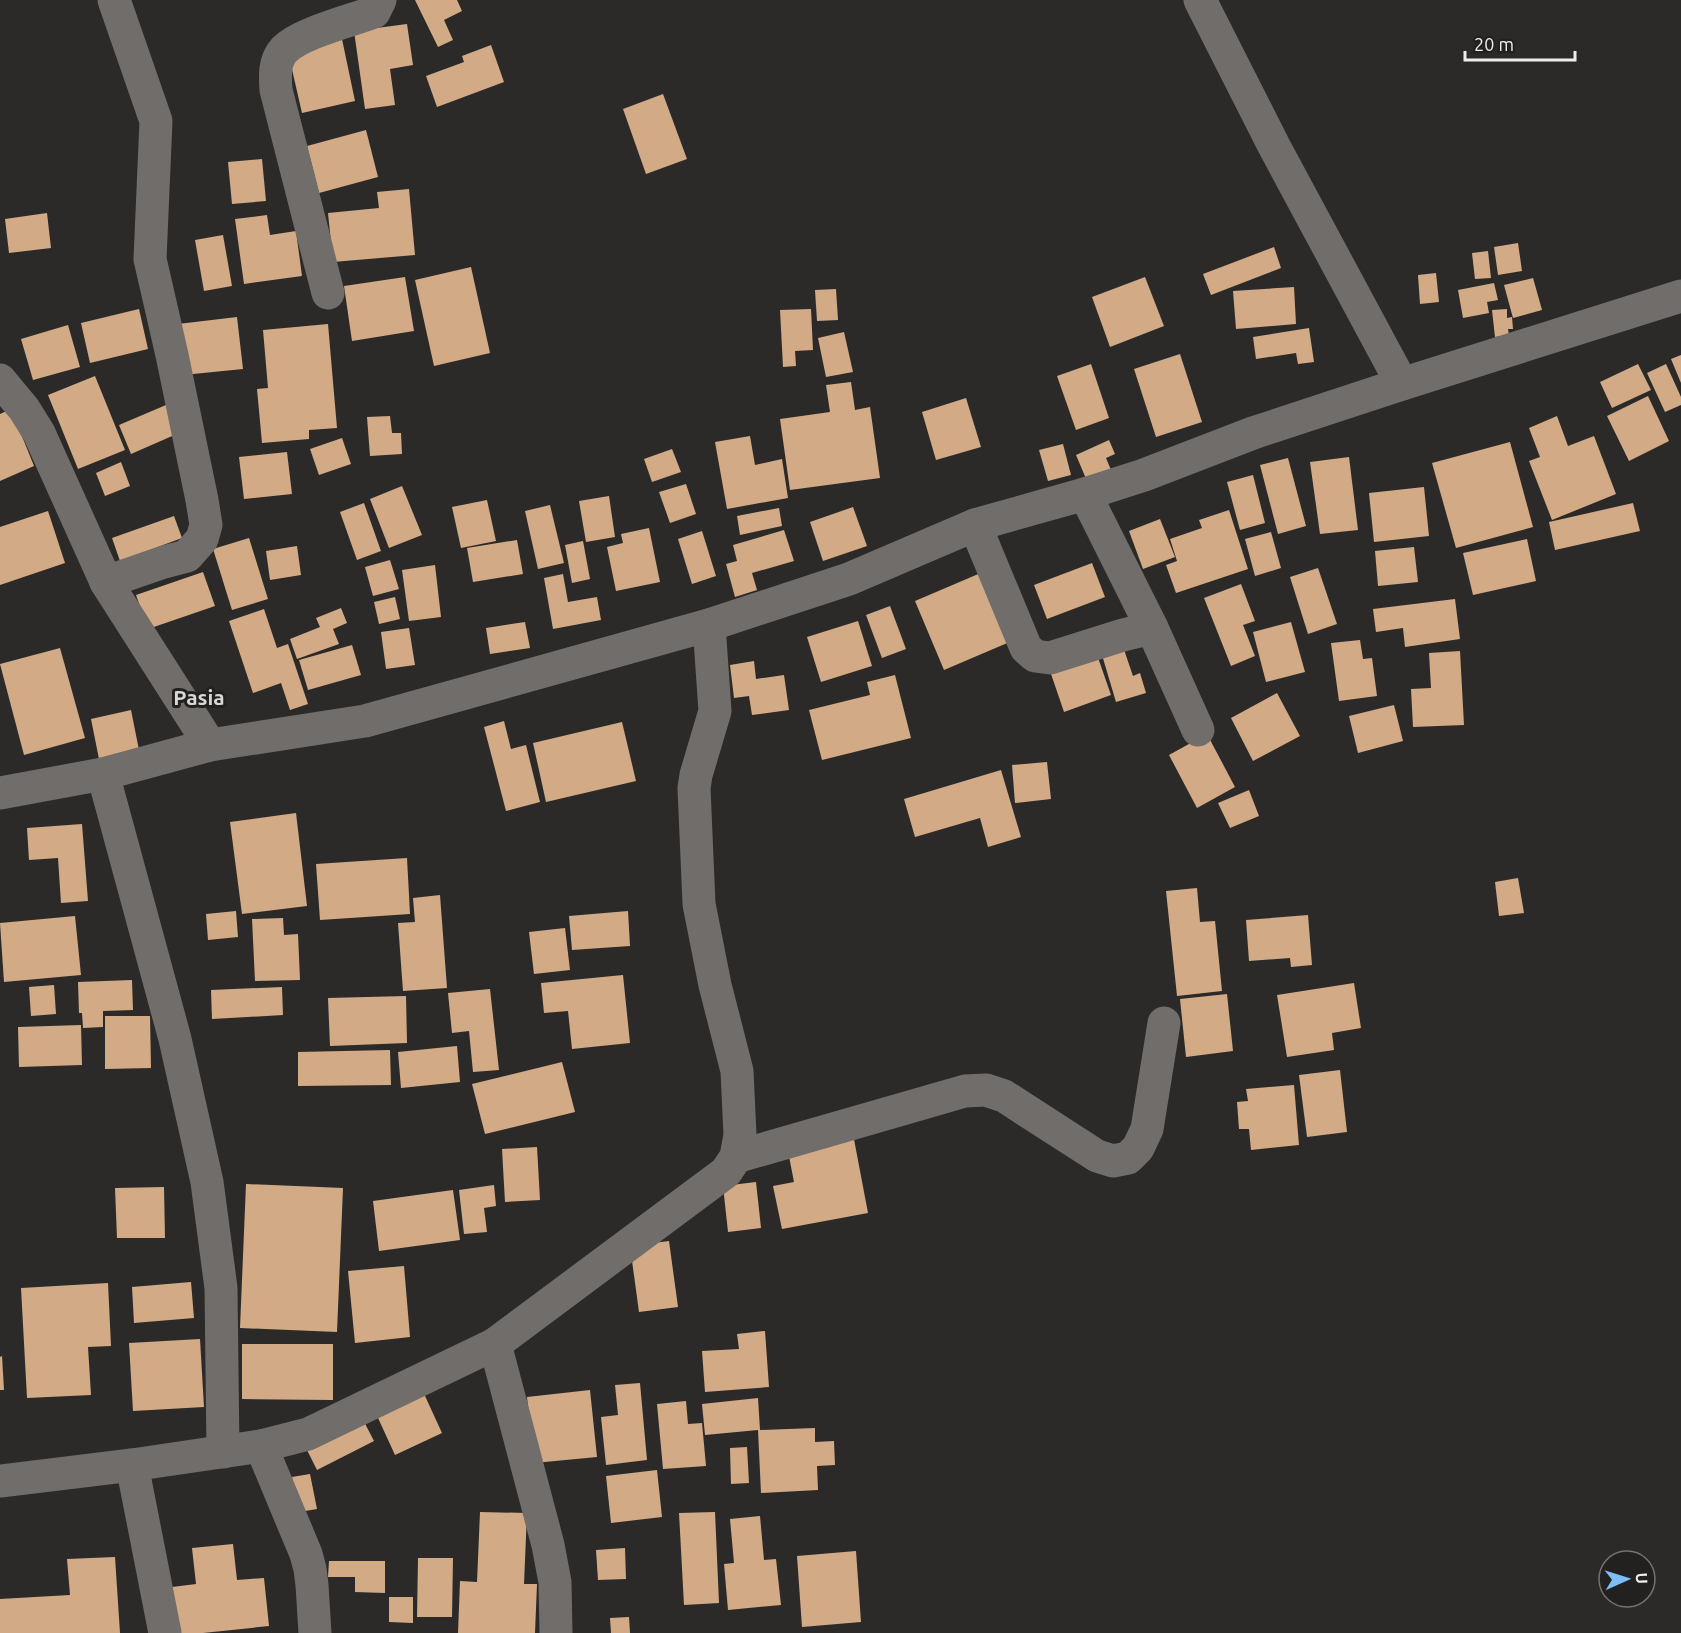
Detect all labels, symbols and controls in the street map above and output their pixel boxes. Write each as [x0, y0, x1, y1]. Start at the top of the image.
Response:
scale bar [1465, 24, 1574, 62]
text: 20 m [1474, 34, 1514, 54]
district label: Pasia [173, 685, 225, 709]
north arrow [1597, 1549, 1657, 1609]
text: U [1633, 1572, 1651, 1584]

